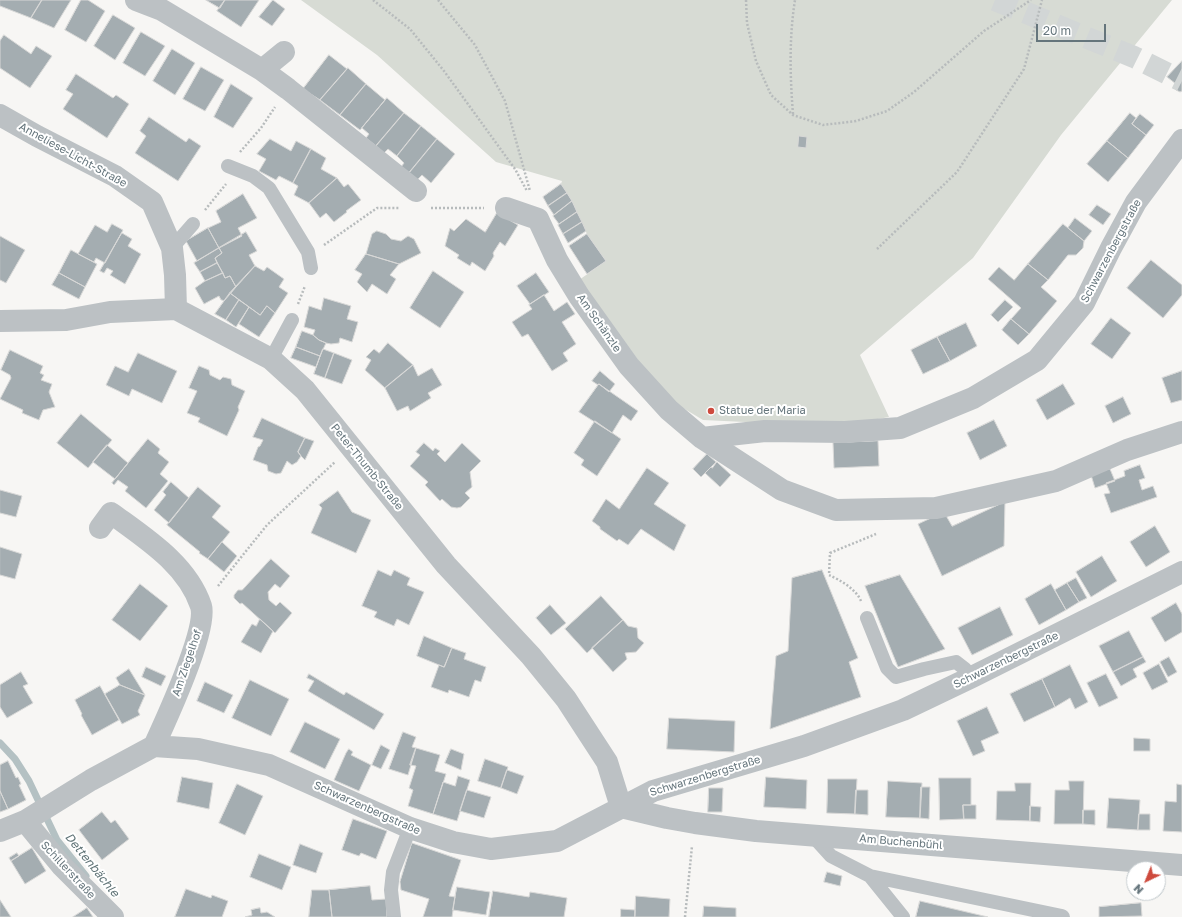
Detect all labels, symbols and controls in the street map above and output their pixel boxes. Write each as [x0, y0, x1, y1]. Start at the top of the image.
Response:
scale bar [1038, 16, 1108, 42]
text: 20 m [1043, 23, 1071, 38]
street label: Anneliese-Licht-Straße [17, 120, 129, 190]
street label: Schwarzenbergstraße [1078, 197, 1144, 305]
street label: Am Schänzle [574, 291, 624, 355]
place label: Statue der Maria [719, 404, 806, 418]
marker: Statue der Maria [706, 406, 716, 416]
street label: Peter-Thumb-Straße [328, 421, 406, 513]
street label: Am Ziegelhof [169, 628, 205, 698]
street label: Schwarzenbergstraße [951, 629, 1061, 691]
street label: Schwarzenbergstraße [648, 753, 762, 799]
street label: Schwarzenbergstraße [312, 779, 422, 837]
water label: Dettenbächle [62, 830, 122, 900]
street label: Am Buchenbühl [859, 832, 943, 852]
street label: Schillerstraße [38, 839, 98, 901]
north arrow [1126, 861, 1166, 901]
text: N [1131, 882, 1146, 897]

